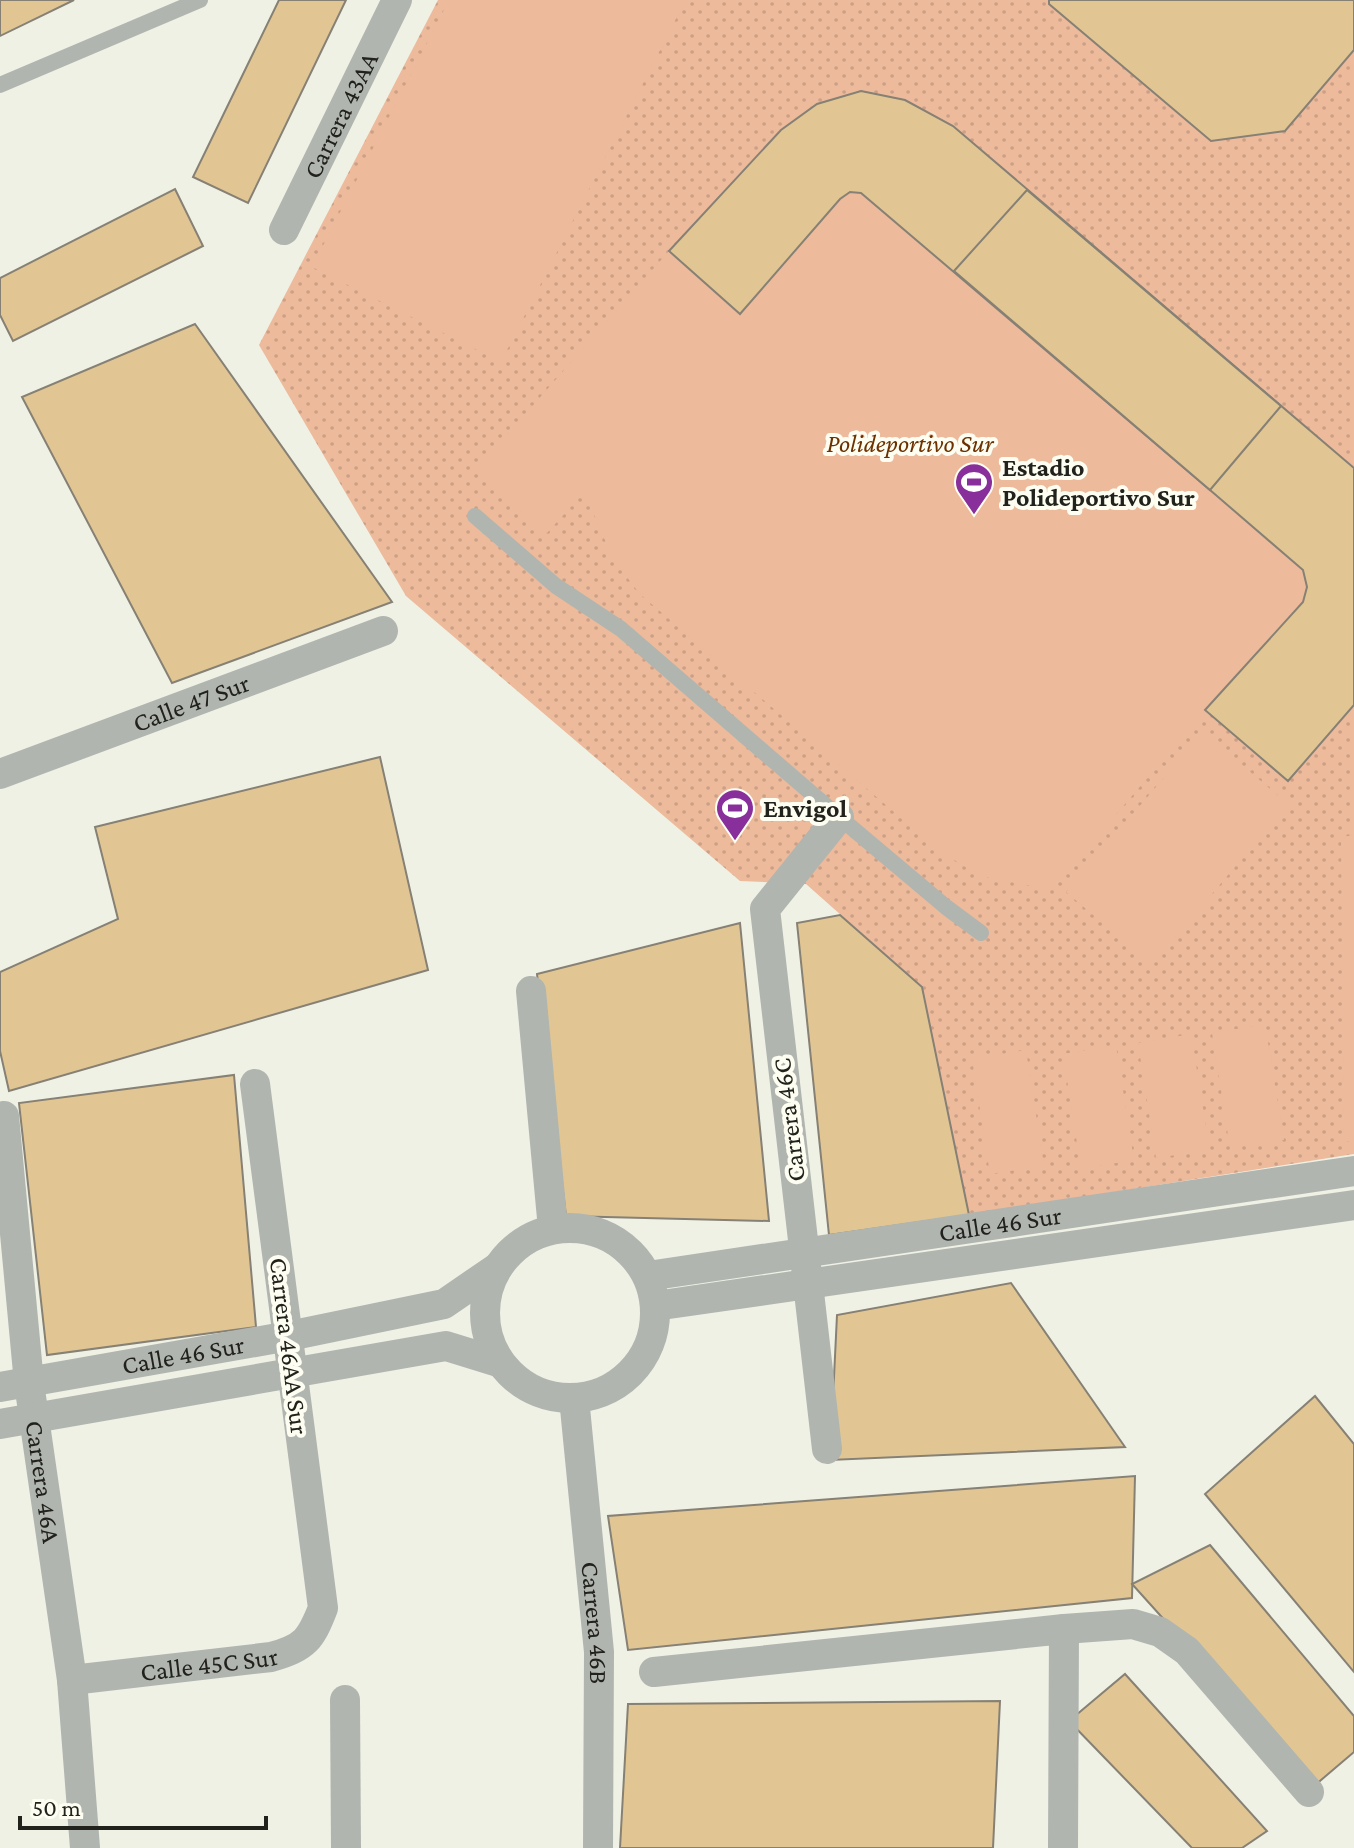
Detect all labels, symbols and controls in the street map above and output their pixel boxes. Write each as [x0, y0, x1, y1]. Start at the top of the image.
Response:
street label: Carrera 43AA [297, 47, 384, 183]
park label: Polideportivo Sur [826, 429, 995, 458]
place label: Estadio Polideportivo Sur [1002, 453, 1196, 512]
sports icon: Estadio Polideportivo Sur [953, 461, 995, 516]
street label: Calle 47 Sur [129, 668, 253, 738]
sports icon: Envigol [714, 787, 756, 842]
place label: Envigol [763, 794, 847, 823]
street label: Carrera 46C [767, 1057, 811, 1183]
street label: Calle 46 Sur [937, 1200, 1064, 1247]
street label: Carrera 46AA Sur [264, 1256, 314, 1436]
street label: Calle 46 Sur [120, 1330, 247, 1380]
street label: Carrera 46A [20, 1419, 67, 1545]
street label: Carrera 46B [576, 1560, 614, 1684]
street label: Calle 45C Sur [139, 1641, 282, 1686]
scale bar [20, 1780, 266, 1830]
text: 50 m [32, 1794, 81, 1821]

